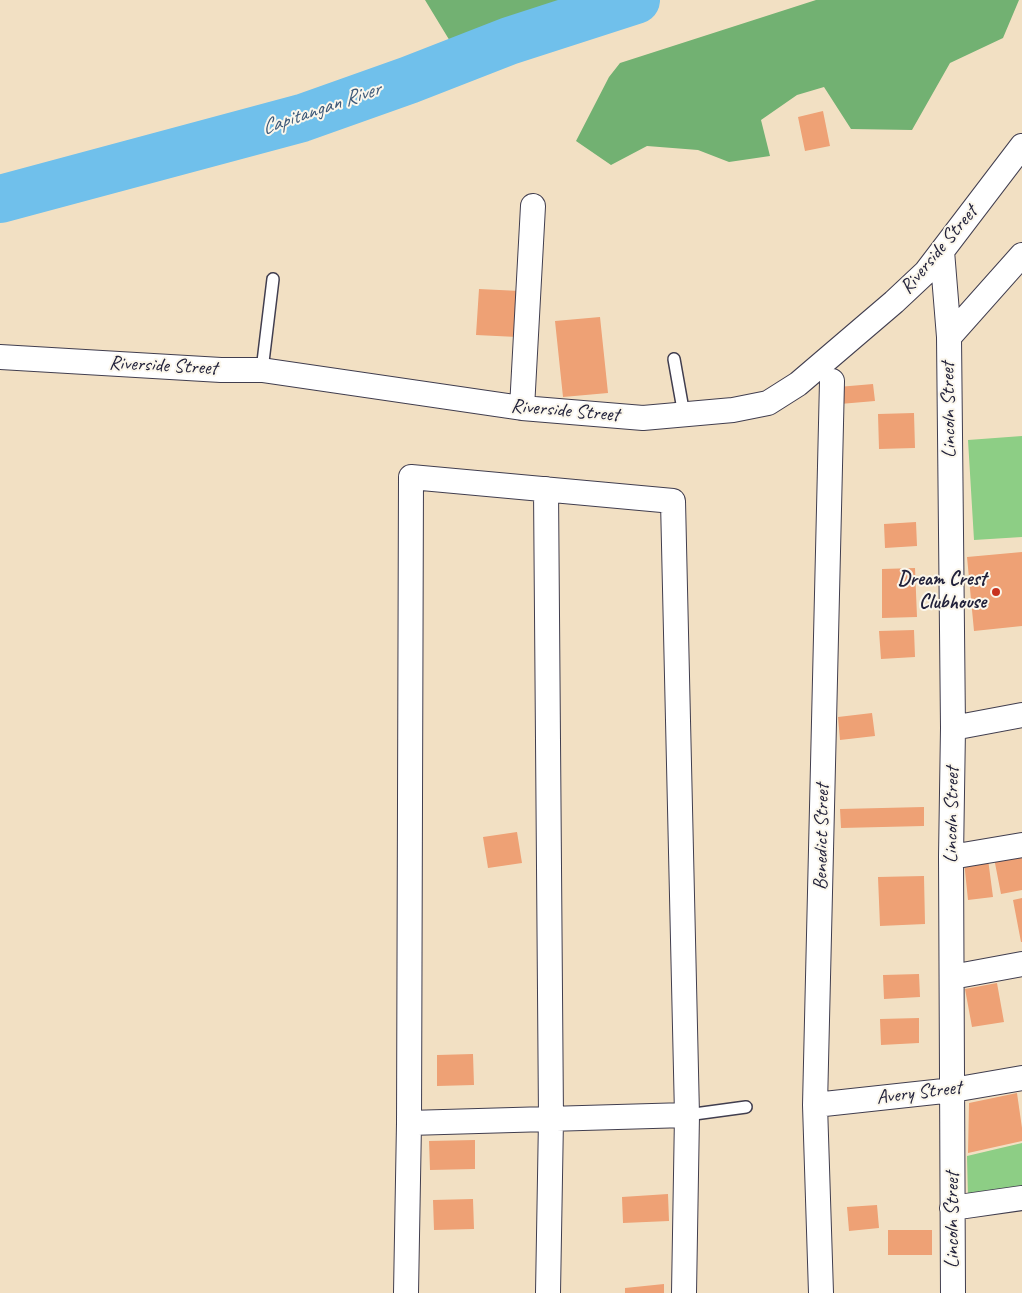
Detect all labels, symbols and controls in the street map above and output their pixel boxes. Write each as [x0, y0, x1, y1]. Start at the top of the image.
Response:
water label: Capitangan River [258, 77, 384, 141]
street label: Riverside Street [895, 201, 983, 299]
street label: Riverside Street [108, 351, 218, 381]
street label: Lincoln Street [936, 362, 962, 458]
street label: Riverside Street [510, 394, 620, 428]
place label: Dream Crest Clubhouse [898, 568, 986, 615]
marker: Dream Crest Clubhouse [990, 586, 1002, 598]
street label: Lincoln Street [939, 767, 965, 863]
street label: Benedict Street [809, 784, 835, 890]
street label: Avery Street [875, 1076, 963, 1110]
street label: Lincoln Street [941, 1172, 965, 1268]

